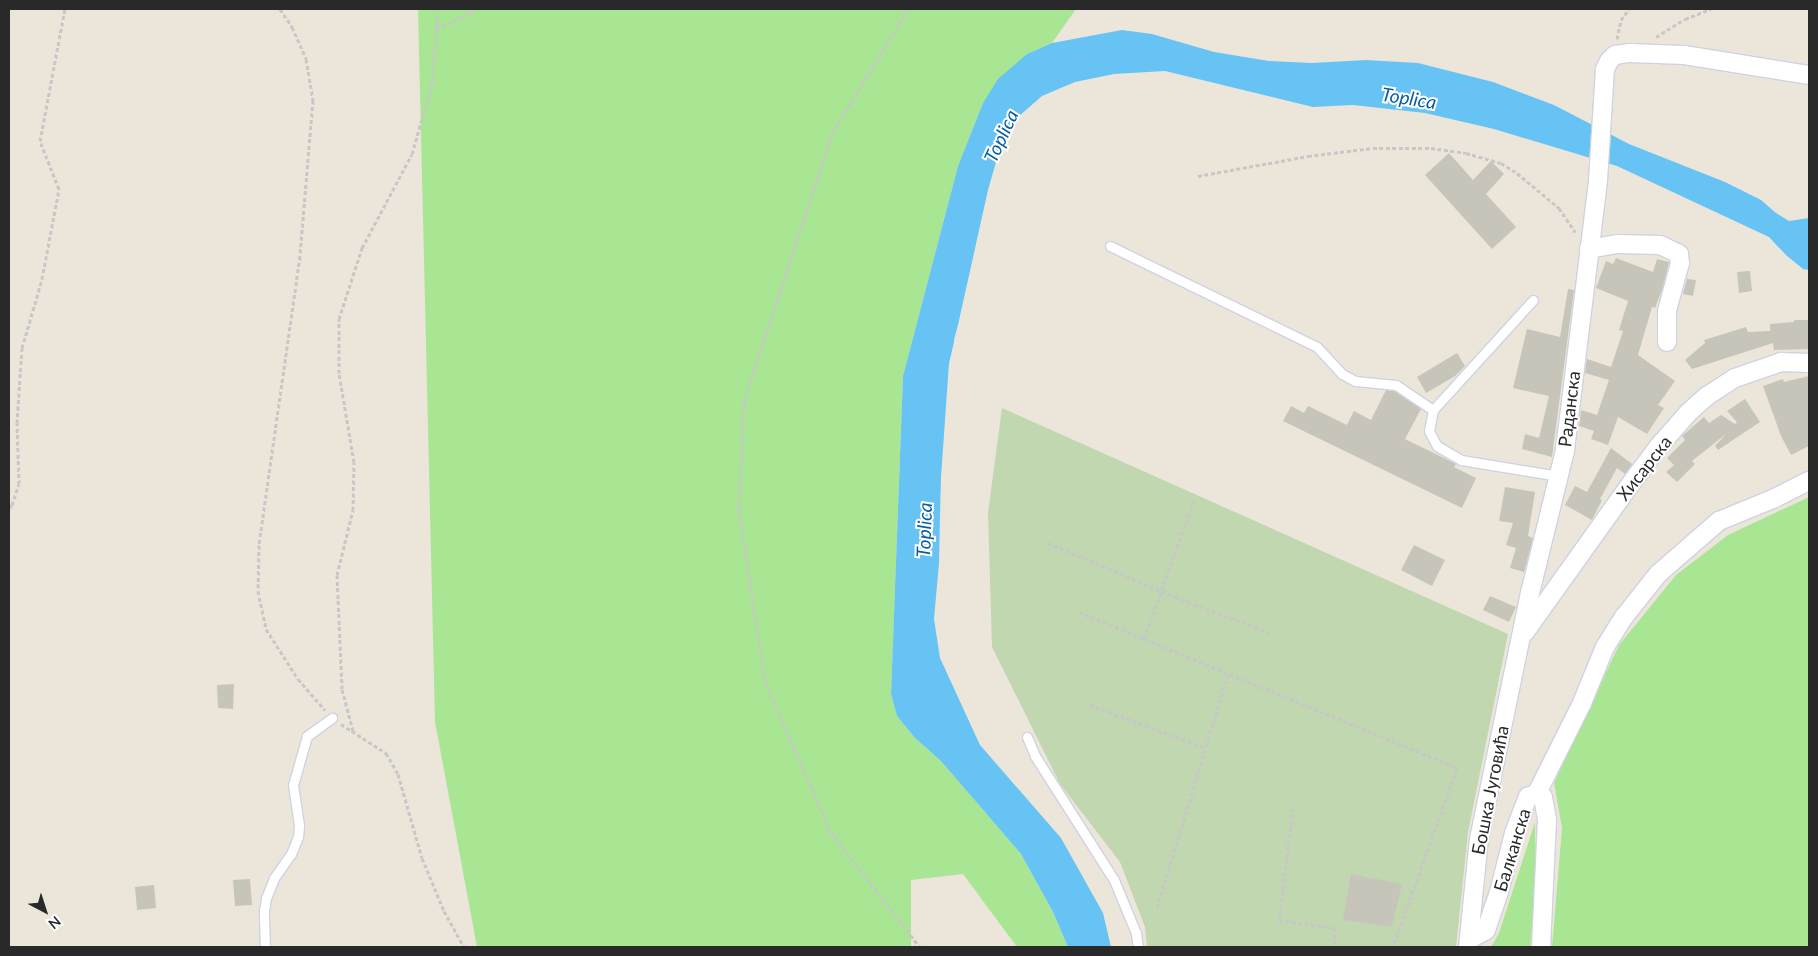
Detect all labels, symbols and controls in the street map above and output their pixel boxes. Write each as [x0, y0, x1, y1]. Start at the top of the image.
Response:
water label: Toplica [1380, 82, 1438, 114]
water label: Toplica [979, 106, 1023, 166]
street label: Раданска [1554, 370, 1584, 448]
street label: Хисарска [1612, 431, 1676, 505]
water label: Toplica [912, 502, 936, 558]
street label: Бошка Југовића [1467, 724, 1513, 856]
street label: Балканска [1489, 806, 1535, 894]
north arrow [20, 886, 70, 936]
text: N [45, 913, 65, 933]

